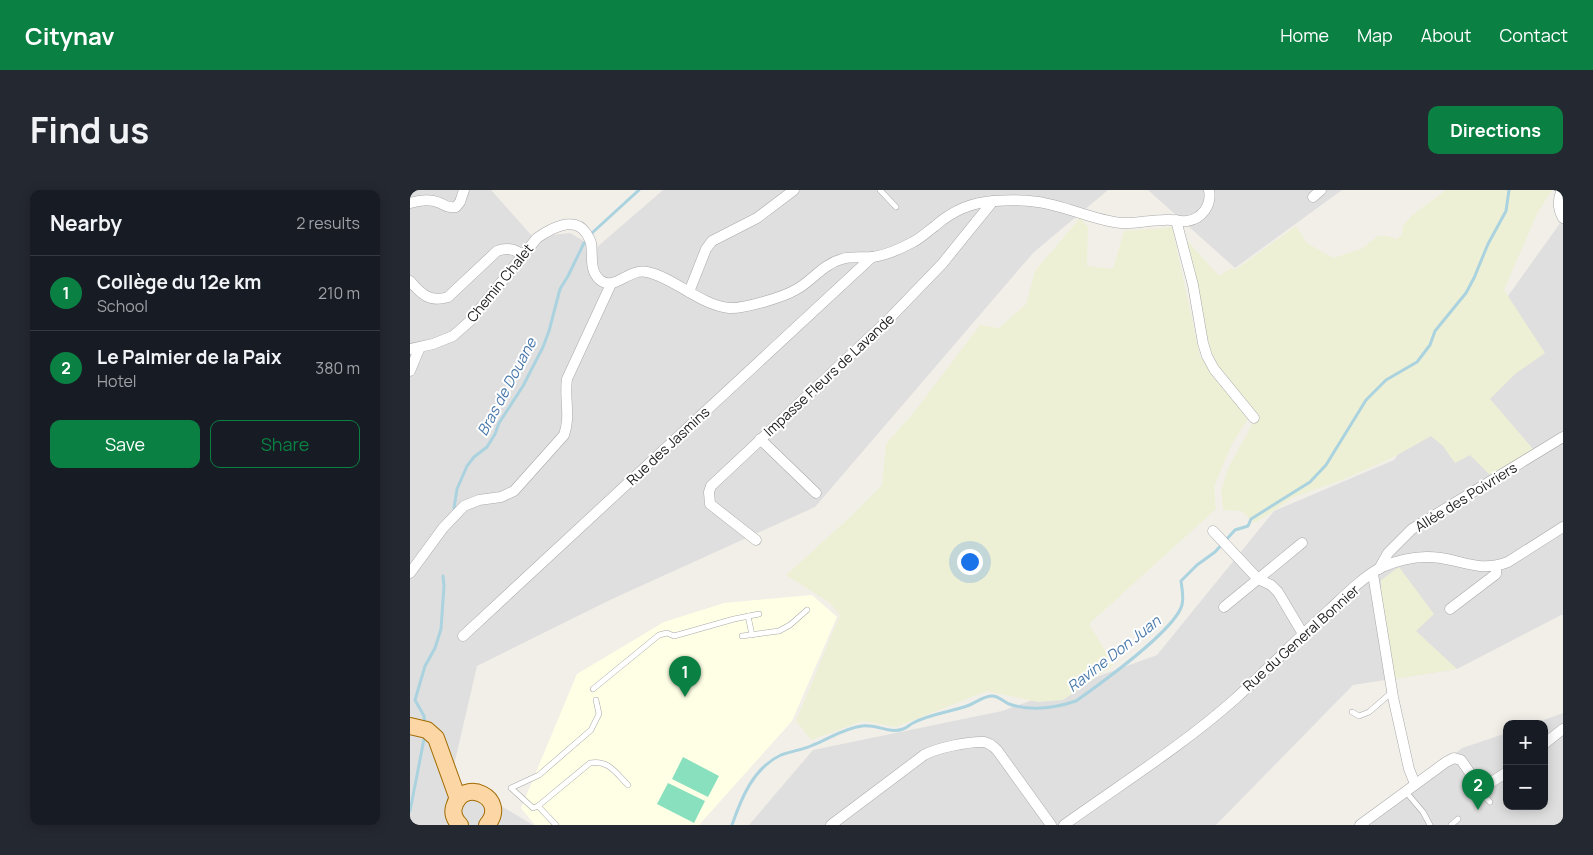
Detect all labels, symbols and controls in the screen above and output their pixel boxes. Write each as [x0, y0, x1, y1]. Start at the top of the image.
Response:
text: Citynav [25, 19, 115, 52]
text: Home [1280, 23, 1329, 47]
text: Map [1357, 23, 1393, 47]
text: About [1421, 23, 1471, 47]
text: Contact [1499, 23, 1568, 47]
text: Find us [30, 106, 149, 154]
button: Directions [1428, 106, 1563, 154]
text: Nearby [50, 209, 122, 237]
text: 2 results [296, 212, 360, 234]
street label: Chemin Chalet [462, 239, 537, 326]
text: Collège du 12e km [97, 269, 261, 295]
text: 1 [62, 282, 70, 304]
text: 210 m [318, 282, 360, 304]
text: School [97, 295, 148, 317]
street label: Impasse Fleurs de Lavande [759, 309, 898, 440]
water label: Bras de Douane [472, 333, 542, 439]
text: Le Palmier de la Paix [97, 344, 281, 370]
text: 2 [61, 357, 71, 379]
text: 380 m [315, 357, 360, 379]
text: Hotel [97, 370, 137, 392]
street label: Rue des Jasmins [622, 402, 713, 489]
button: Save [50, 420, 200, 468]
button: Share [210, 420, 360, 468]
street label: Allée des Poivriers [1411, 458, 1520, 536]
your location [957, 549, 983, 575]
street label: Rue du General Bonnier [1238, 580, 1363, 695]
water label: Ravine Don Juan [1063, 610, 1166, 697]
pin: 1 [669, 656, 701, 697]
map controls [1503, 720, 1548, 810]
button: + [1503, 720, 1548, 765]
button: − [1503, 765, 1548, 810]
pin: 2 [1462, 769, 1494, 810]

